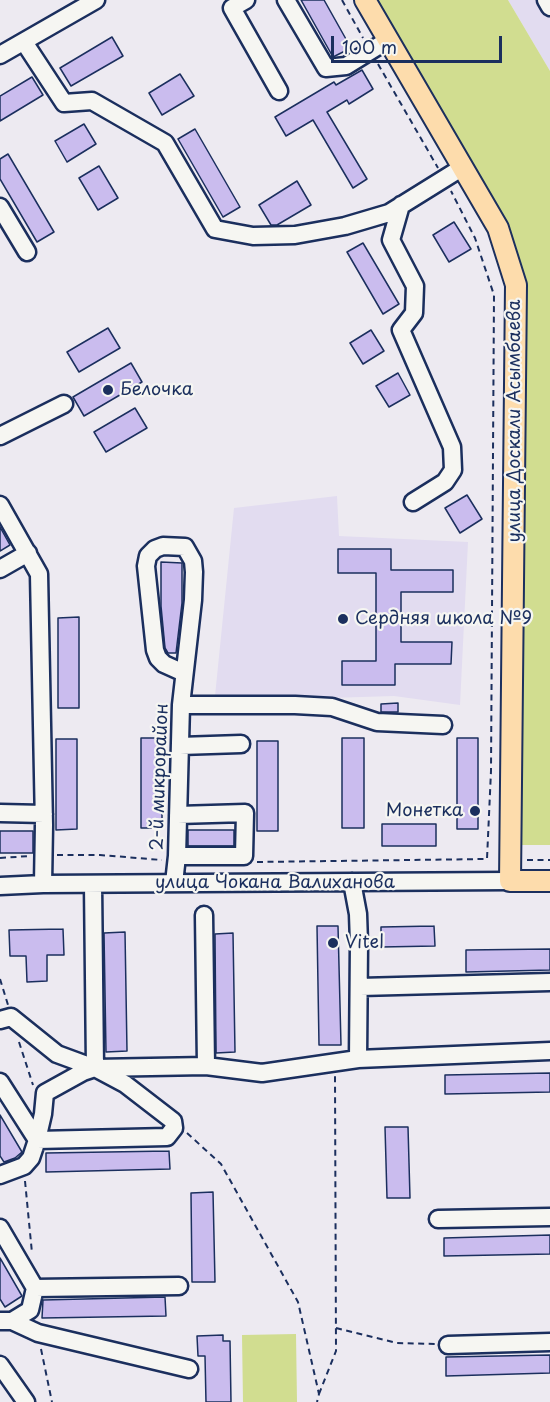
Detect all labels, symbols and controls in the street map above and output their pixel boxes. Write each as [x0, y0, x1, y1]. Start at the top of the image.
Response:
scale bar [334, 24, 505, 62]
text: 100 m [342, 33, 397, 60]
street label: улица Доскали Асымбаева [504, 299, 526, 543]
place label: Белочка [120, 379, 193, 401]
marker: Белочка [101, 383, 115, 397]
place label: Сердняя школа №9 [355, 608, 532, 630]
marker: Сердняя школа №9 [336, 612, 350, 626]
street label: 2-й микрорайон [147, 703, 173, 851]
place label: Монетка [386, 800, 463, 822]
marker: Монетка [468, 804, 482, 818]
street label: улица Чокана Валиханова [155, 872, 395, 894]
place label: Vitel [345, 932, 384, 954]
marker: Vitel [326, 936, 340, 950]

